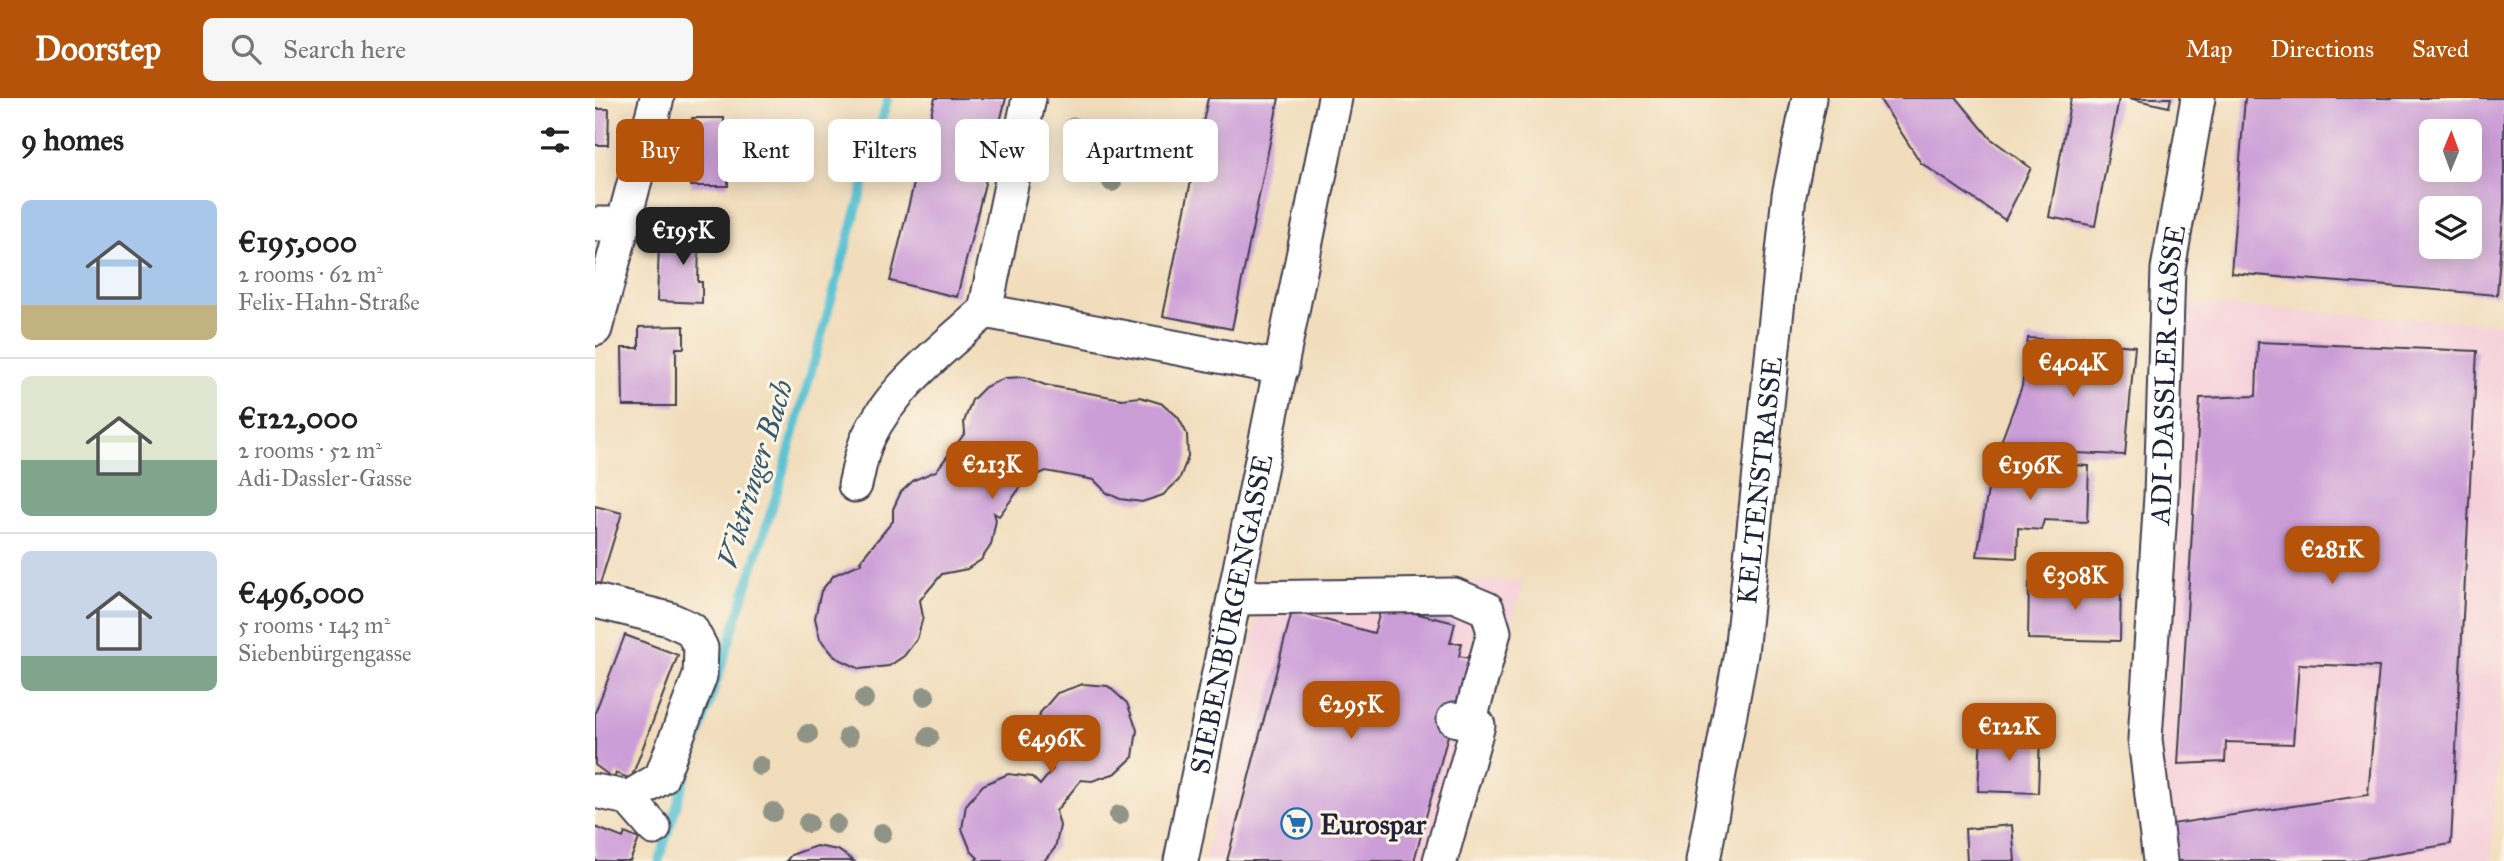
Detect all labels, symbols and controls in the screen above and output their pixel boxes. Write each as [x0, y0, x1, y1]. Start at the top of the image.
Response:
search box [203, 18, 693, 81]
text: Doorstep [35, 29, 161, 69]
icon: search [227, 30, 265, 68]
text: Search here [283, 33, 406, 65]
text: Map [2186, 34, 2233, 64]
text: Directions [2271, 34, 2374, 64]
text: Saved [2412, 34, 2469, 64]
chip: Buy [616, 119, 704, 182]
chip: Rent [718, 119, 814, 182]
chip: Filters [828, 119, 941, 182]
chip: New [955, 119, 1049, 182]
chip: Apartment [1063, 119, 1218, 182]
north arrow [2419, 119, 2481, 182]
map controls [2419, 119, 2482, 259]
icon: filters [536, 121, 574, 159]
text: 9 homes [21, 122, 124, 158]
button: layers [2419, 196, 2482, 259]
pin: €195K [634, 208, 732, 267]
text: €195K [652, 216, 714, 244]
street label: ADI-DASSLER-GASSE [2142, 222, 2193, 527]
text: €195,000 [238, 224, 357, 260]
icon: home [77, 228, 161, 312]
text: 2 rooms · 62 m² [238, 260, 383, 288]
text: Felix-Hahn-Straße [238, 288, 420, 316]
pin: €404K [2024, 340, 2122, 399]
text: €404K [2038, 348, 2108, 376]
street label: KELTENSTRASSE [1729, 355, 1789, 606]
water label: Viktringer Bach [709, 375, 801, 573]
text: €122,000 [238, 400, 358, 436]
icon: home [77, 404, 161, 488]
text: 2 rooms · 52 m² [238, 436, 382, 464]
pin: €213K [943, 442, 1041, 501]
pin: €196K [1981, 442, 2079, 502]
text: €213K [962, 450, 1022, 478]
street label: SIEBENBÜRGENGASSE [1182, 451, 1280, 777]
text: €196K [1998, 451, 2062, 479]
text: Adi-Dassler-Gasse [238, 464, 412, 492]
pin: €281K [2283, 526, 2381, 586]
text: €281K [2301, 535, 2363, 563]
pin: €308K [2026, 552, 2124, 612]
text: €308K [2042, 561, 2108, 589]
text: €496,000 [238, 575, 365, 611]
icon: home [77, 579, 161, 663]
text: 5 rooms · 143 m² [238, 611, 390, 639]
text: Siebenbürgengasse [238, 639, 412, 667]
pin: €295K [1302, 682, 1400, 741]
text: €295K [1319, 690, 1383, 718]
pin: €122K [1960, 704, 2058, 763]
text: €122K [1978, 712, 2040, 740]
pin: €496K [1002, 716, 1100, 775]
text: €496K [1017, 724, 1085, 752]
supermarket icon: Eurospar [1280, 807, 1314, 841]
place label: Eurospar [1320, 807, 1427, 842]

